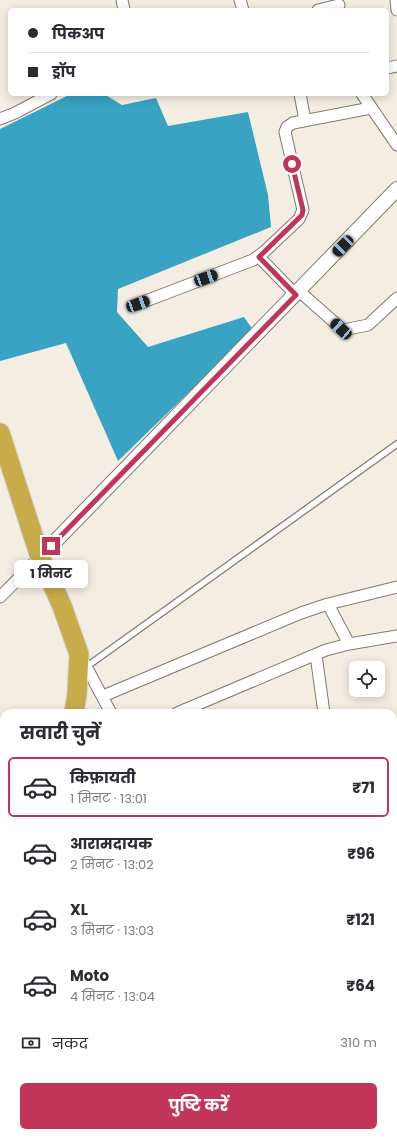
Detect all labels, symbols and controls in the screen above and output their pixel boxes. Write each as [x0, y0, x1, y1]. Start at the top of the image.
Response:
text: पिकअप [52, 23, 104, 44]
text: ड्रॉप [52, 61, 75, 82]
route start [283, 155, 301, 173]
car [330, 233, 356, 259]
car [193, 268, 219, 288]
car [125, 294, 151, 314]
car [328, 317, 354, 341]
route end [42, 537, 60, 555]
callout: 1 मिनट [14, 560, 88, 588]
text: 1 मिनट [30, 564, 72, 583]
map controls [349, 661, 385, 697]
button: locate [349, 661, 385, 697]
text: सवारी चुनें [20, 720, 100, 745]
text: किफ़ायती [70, 767, 136, 788]
icon: car [22, 769, 58, 805]
text: ₹71 [352, 777, 375, 798]
text: 1 मिनट · 13:01 [70, 789, 147, 808]
text: आरामदायक [70, 833, 153, 854]
icon: car [22, 835, 58, 871]
text: ₹96 [347, 843, 375, 864]
text: 2 मिनट · 13:02 [70, 855, 154, 874]
text: XL [70, 899, 88, 920]
icon: car [22, 901, 58, 937]
text: ₹121 [346, 909, 375, 930]
text: 3 मिनट · 13:03 [70, 921, 154, 940]
text: Moto [70, 965, 109, 986]
icon: car [22, 967, 58, 1003]
text: ₹64 [346, 975, 375, 996]
text: 4 मिनट · 13:04 [70, 987, 155, 1006]
icon: cash [20, 1032, 42, 1054]
text: नकद [52, 1033, 88, 1054]
text: 310 m [340, 1033, 377, 1052]
button: पुष्टि करें [20, 1083, 377, 1129]

